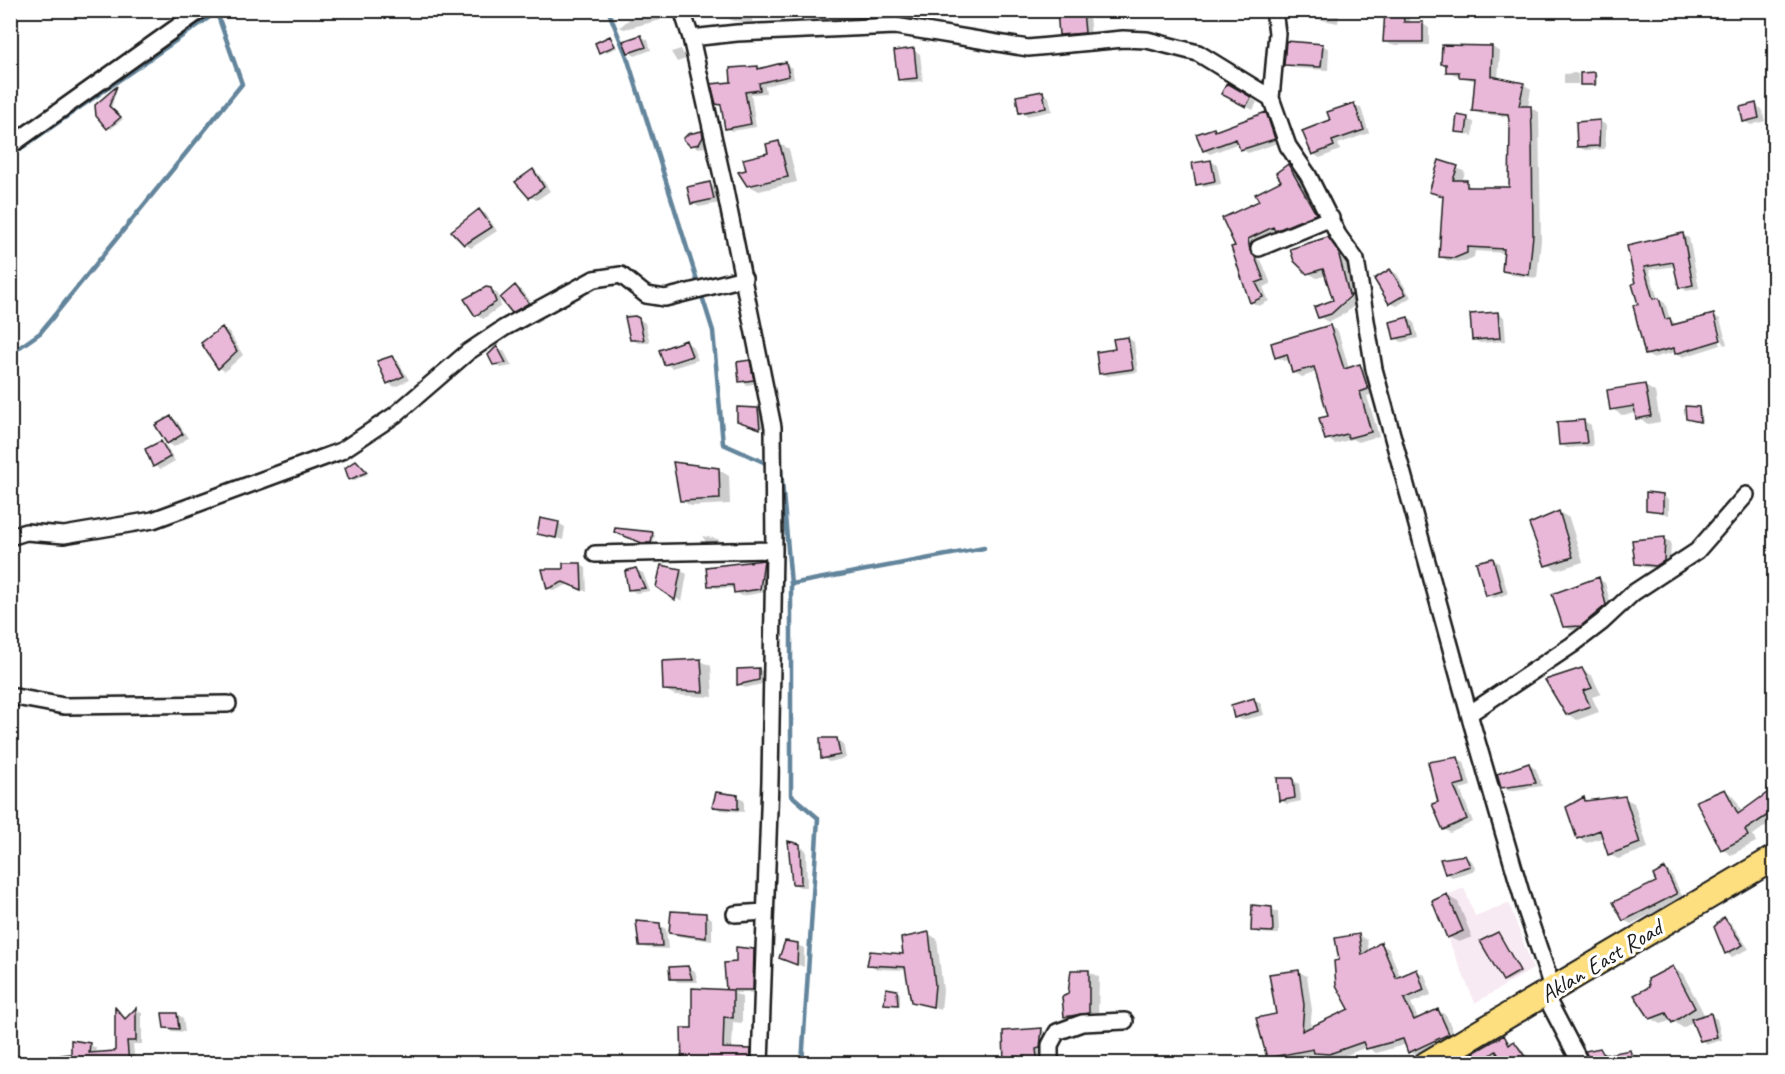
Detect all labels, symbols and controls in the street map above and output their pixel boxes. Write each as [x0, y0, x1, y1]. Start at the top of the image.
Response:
street label: Aklan East Road [1534, 911, 1671, 1009]

